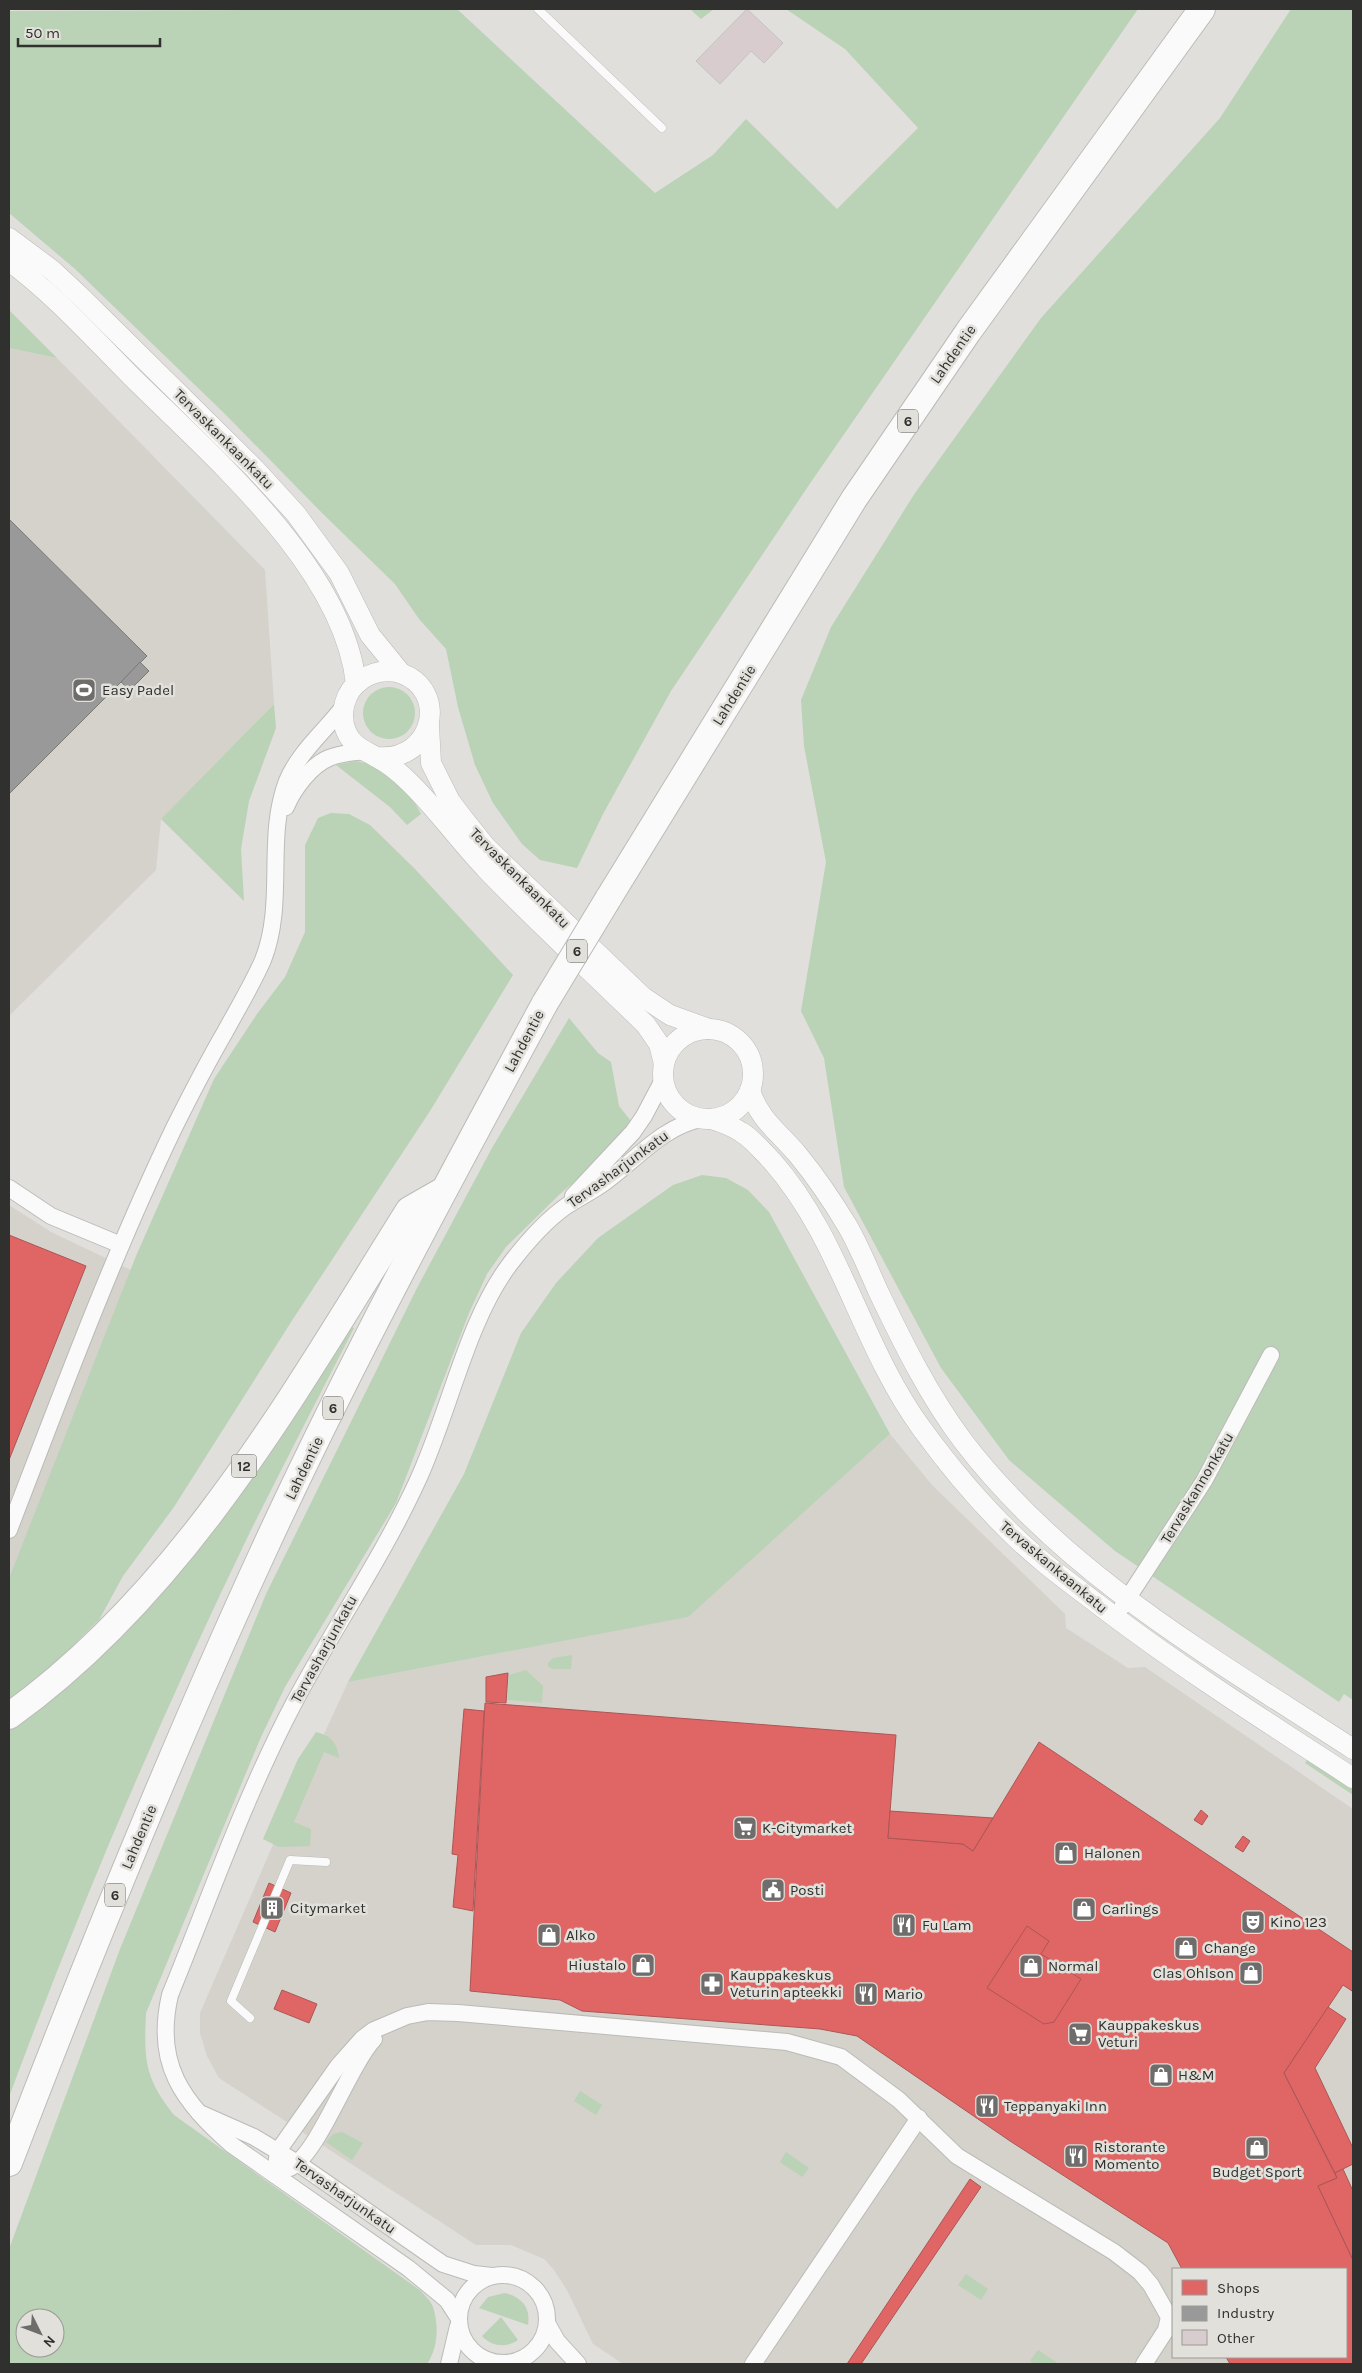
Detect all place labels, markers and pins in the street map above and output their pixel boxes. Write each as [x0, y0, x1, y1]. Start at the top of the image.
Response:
sports icon: Easy Padel [71, 677, 97, 703]
place label: Easy Padel [102, 681, 174, 699]
supermarket icon: K-Citymarket [732, 1815, 758, 1841]
place label: K-Citymarket [762, 1819, 852, 1837]
shop icon: Halonen [1053, 1840, 1079, 1866]
place label: Halonen [1084, 1844, 1141, 1862]
public building icon: Posti [760, 1877, 786, 1903]
place label: Posti [790, 1881, 825, 1899]
building icon: Citymarket [259, 1895, 285, 1921]
shop icon: Carlings [1071, 1896, 1097, 1922]
place label: Citymarket [290, 1899, 366, 1917]
place label: Carlings [1102, 1900, 1159, 1918]
theatre icon: Kino 123 [1240, 1909, 1266, 1935]
restaurant icon: Fu Lam [891, 1912, 917, 1938]
place label: Kino 123 [1270, 1913, 1327, 1931]
place label: Fu Lam [922, 1916, 971, 1934]
shop icon: Alko [536, 1922, 562, 1948]
place label: Alko [566, 1926, 595, 1944]
shop icon: Change [1173, 1935, 1199, 1961]
place label: Change [1204, 1939, 1256, 1957]
shop icon: Hiustalo [630, 1952, 656, 1978]
shop icon: Normal [1018, 1953, 1044, 1979]
place label: Hiustalo [568, 1956, 626, 1974]
place label: Normal [1048, 1957, 1098, 1975]
shop icon: Clas Ohlson [1238, 1960, 1264, 1986]
place label: Clas Ohlson [1153, 1964, 1234, 1982]
place label: Kauppakeskus Veturin apteekki [730, 1966, 842, 2001]
pharmacy icon: Kauppakeskus Veturin apteekki [699, 1971, 725, 1997]
restaurant icon: Mario [853, 1981, 879, 2007]
place label: Mario [884, 1985, 923, 2003]
place label: Kauppakeskus Veturi [1098, 2016, 1200, 2051]
supermarket icon: Kauppakeskus Veturi [1067, 2021, 1093, 2047]
shop icon: H&M [1148, 2062, 1174, 2088]
place label: H&M [1178, 2066, 1214, 2084]
restaurant icon: Teppanyaki Inn [974, 2093, 1000, 2119]
place label: Teppanyaki Inn [1004, 2097, 1107, 2115]
shop icon: Budget Sport [1244, 2135, 1270, 2161]
place label: Ristorante Momento [1094, 2138, 1165, 2173]
restaurant icon: Ristorante Momento [1063, 2143, 1089, 2169]
place label: Budget Sport [1212, 2163, 1302, 2181]

